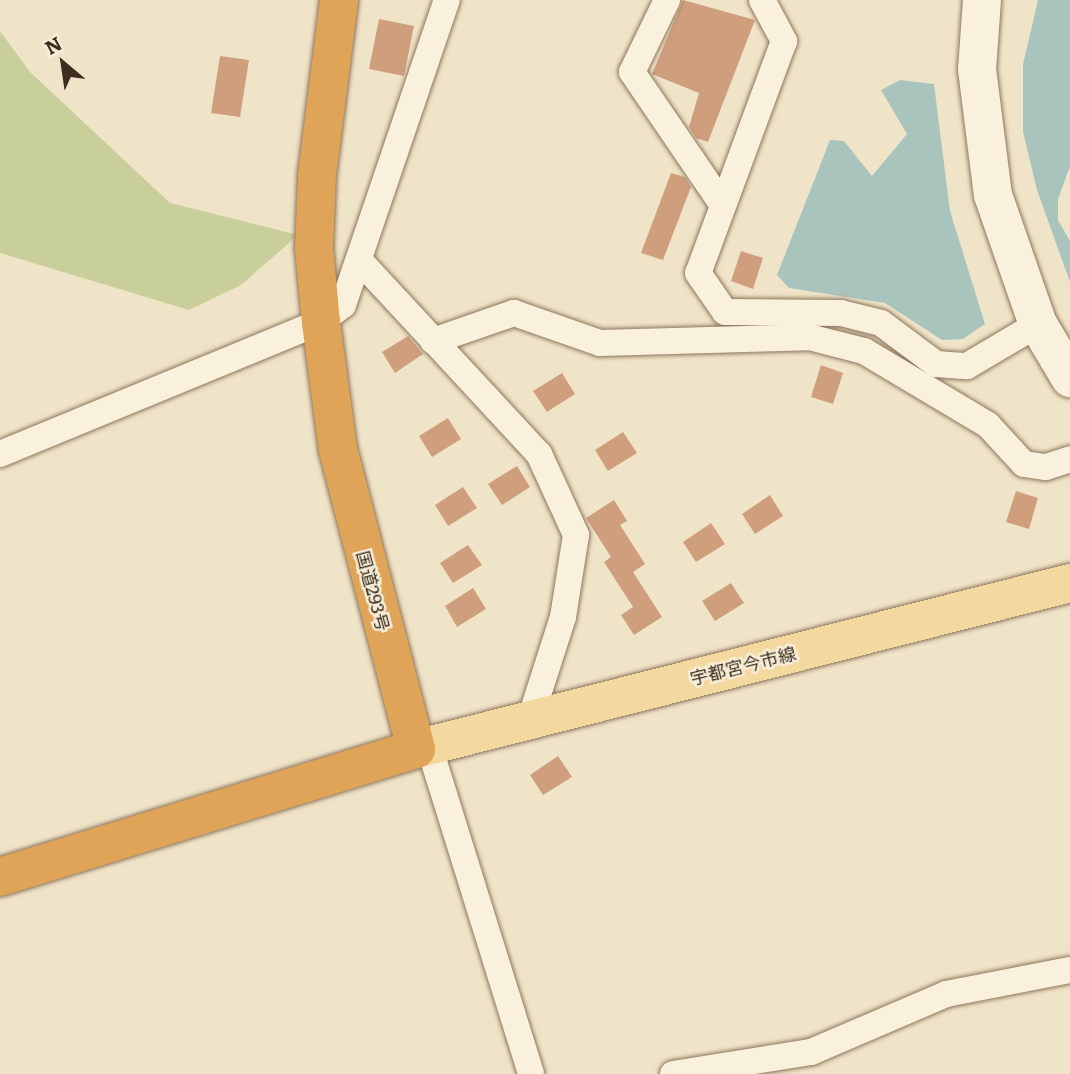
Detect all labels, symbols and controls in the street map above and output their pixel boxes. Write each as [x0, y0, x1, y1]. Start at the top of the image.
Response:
north arrow [28, 28, 98, 98]
text: N [39, 29, 67, 61]
street label: 国道293号 [352, 548, 394, 634]
street label: 宇都宮今市線 [688, 642, 798, 690]

